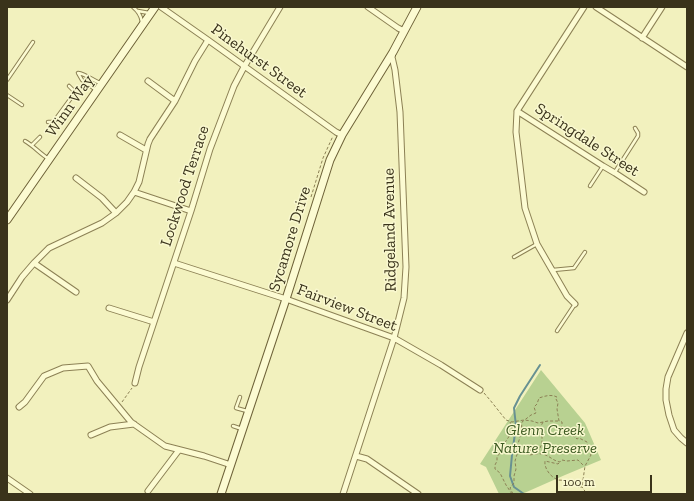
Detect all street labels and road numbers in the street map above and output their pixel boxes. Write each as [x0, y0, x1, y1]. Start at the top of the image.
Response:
street label: Pinehurst Street [207, 20, 311, 102]
street label: Winn Way [42, 71, 98, 141]
street label: Springdale Street [531, 99, 643, 181]
street label: Lockwood Terrace [156, 123, 214, 249]
street label: Ridgeland Avenue [379, 168, 401, 292]
street label: Sycamore Drive [265, 184, 315, 294]
street label: Fairview Street [294, 280, 400, 336]

